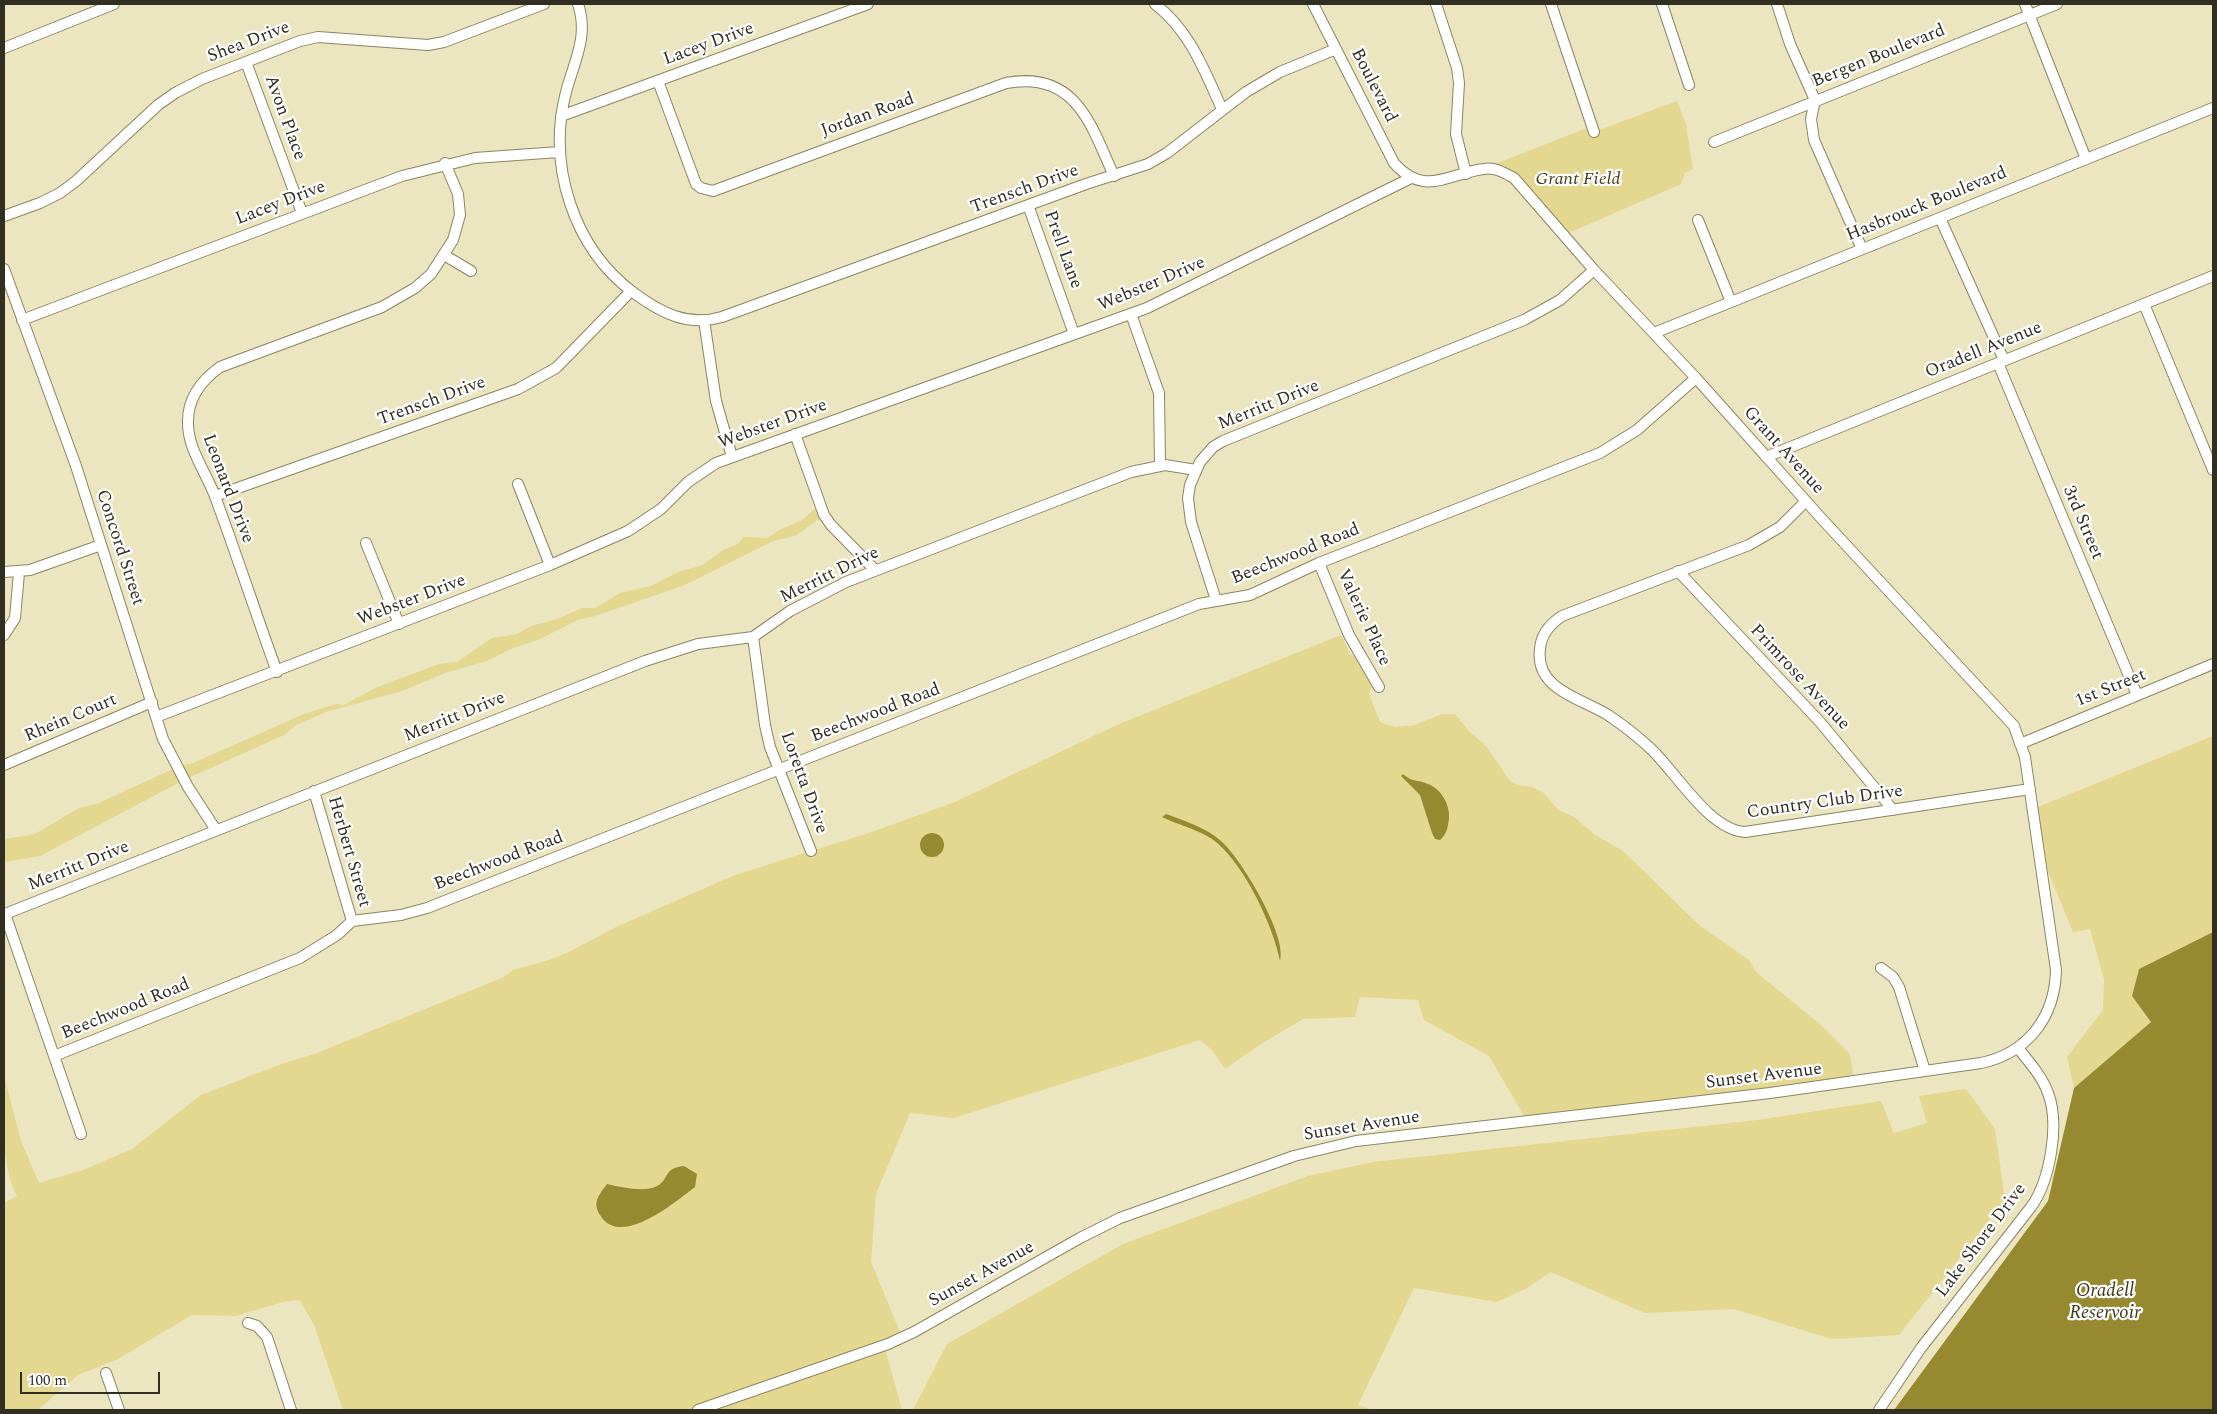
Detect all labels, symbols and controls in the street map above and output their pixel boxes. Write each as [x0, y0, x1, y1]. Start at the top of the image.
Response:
street label: Shea Drive [205, 17, 293, 69]
street label: Lacey Drive [661, 19, 757, 71]
street label: Bergen Boulevard [1809, 20, 1949, 94]
street label: Boulevard [1345, 45, 1401, 127]
street label: Avon Place [259, 72, 309, 164]
street label: Jordan Road [818, 89, 918, 143]
street label: Trensch Drive [968, 160, 1082, 220]
street label: Hasbrouck Boulevard [1843, 163, 2011, 247]
park label: Grant Field [1535, 169, 1621, 191]
street label: Lacey Drive [233, 177, 329, 231]
street label: Prell Lane [1038, 208, 1086, 292]
street label: Webster Drive [1095, 253, 1209, 317]
street label: Oradell Avenue [1923, 318, 2045, 384]
street label: Trensch Drive [375, 372, 489, 432]
street label: Merritt Drive [1215, 376, 1323, 436]
street label: Webster Drive [716, 395, 830, 455]
street label: Grant Avenue [1738, 403, 1828, 499]
street label: Leonard Drive [196, 432, 258, 546]
street label: 3rd Street [2057, 483, 2107, 563]
street label: Concord Street [90, 487, 148, 609]
street label: Beechwood Road [1229, 519, 1363, 591]
street label: Merritt Drive [777, 543, 883, 609]
street label: Valerie Place [1331, 566, 1395, 670]
street label: Webster Drive [355, 570, 469, 632]
street label: Primrose Avenue [1744, 621, 1854, 735]
street label: 1st Street [2072, 665, 2150, 713]
street label: Beechwood Road [808, 679, 944, 749]
street label: Merritt Drive [401, 688, 509, 748]
street label: Rhein Court [22, 690, 120, 748]
street label: Loretta Drive [775, 729, 831, 837]
street label: Country Club Drive [1746, 781, 1904, 825]
street label: Herbert Street [322, 794, 374, 910]
street label: Beechwood Road [431, 827, 567, 897]
street label: Merritt Drive [25, 837, 133, 897]
street label: Beechwood Road [59, 974, 193, 1046]
street label: Sunset Avenue [1705, 1059, 1823, 1095]
street label: Sunset Avenue [1303, 1107, 1421, 1147]
street label: Lake Shore Drive [1932, 1180, 2032, 1302]
street label: Sunset Avenue [926, 1237, 1038, 1313]
water label: Oradell Reservoir [2069, 1281, 2141, 1325]
scale bar [22, 1362, 162, 1394]
text: 100 m [28, 1369, 67, 1392]

